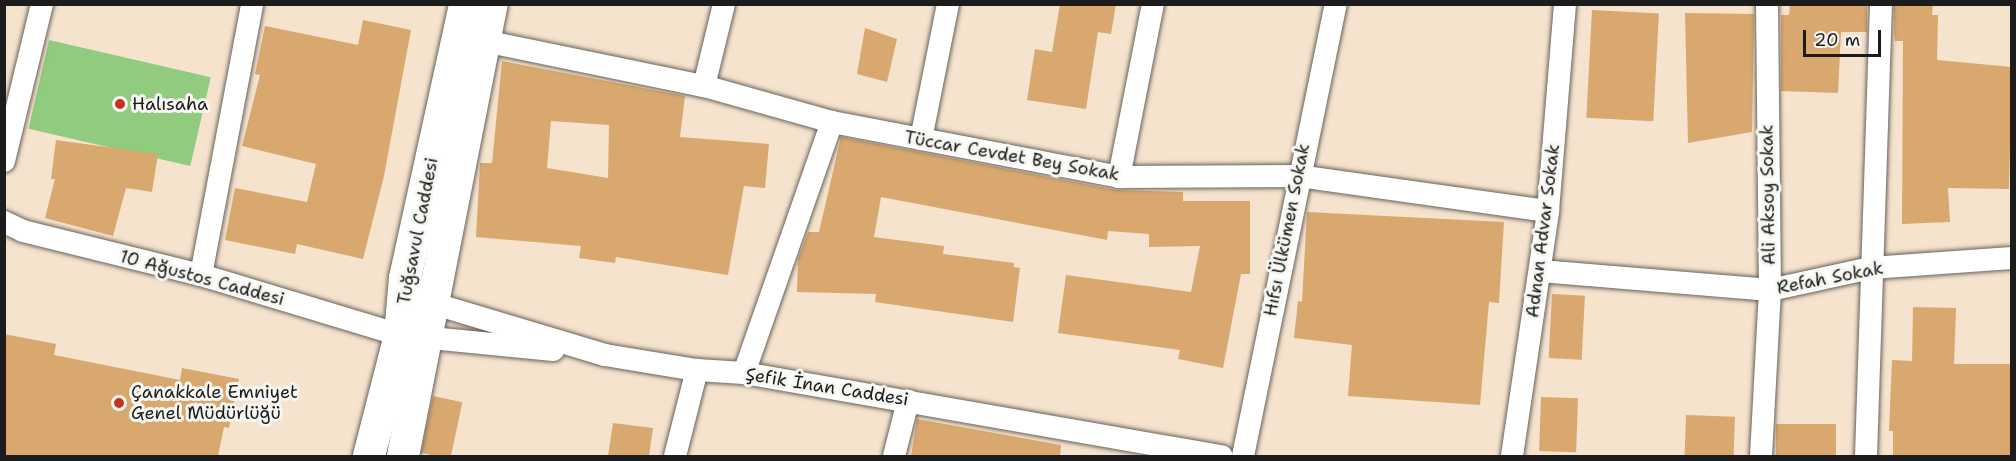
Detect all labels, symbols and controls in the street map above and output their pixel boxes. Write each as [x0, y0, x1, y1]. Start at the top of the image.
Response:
scale bar [1806, 18, 1884, 56]
text: 20 m [1814, 28, 1860, 52]
place label: Halısaha [132, 93, 208, 115]
marker: Halısaha [113, 97, 127, 111]
street label: Ali Aksoy Sokak [1756, 125, 1780, 265]
street label: Tüccar Cevdet Bey Sokak [903, 126, 1121, 186]
street label: Hıfsı Ülkümen Sokak [1260, 142, 1314, 318]
street label: Adnan Advar Sokak [1522, 143, 1564, 319]
street label: Tuğsavul Caddesi [393, 156, 443, 306]
street label: 10 Ağustos Caddesi [117, 246, 287, 310]
street label: Refah Sokak [1775, 257, 1885, 299]
street label: Şefik İnan Caddesi [744, 363, 910, 411]
place label: Çanakkale Emniyet Genel Müdürlüğü [131, 382, 298, 424]
marker: Çanakkale Emniyet Genel Müdürlüğü [112, 396, 126, 410]

